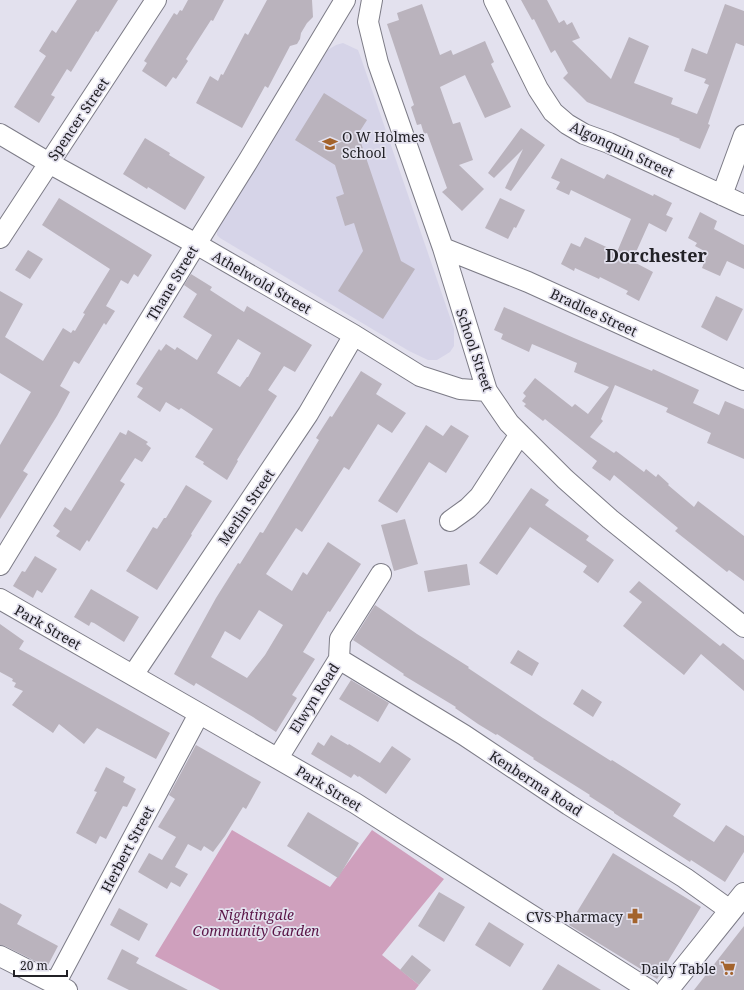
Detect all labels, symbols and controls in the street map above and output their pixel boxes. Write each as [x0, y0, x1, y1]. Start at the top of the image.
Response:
street label: Spencer Street [43, 74, 113, 164]
street label: Algonquin Street [567, 117, 677, 181]
place label: O W Holmes School [342, 127, 425, 162]
school or university icon: O W Holmes School [321, 135, 339, 153]
street label: Thane Street [142, 242, 202, 324]
district label: Dorchester [605, 243, 707, 267]
street label: Athelwold Street [209, 246, 315, 318]
street label: Bradlee Street [547, 284, 641, 340]
street label: School Street [452, 306, 498, 394]
street label: Merlin Street [214, 465, 278, 549]
street label: Park Street [11, 600, 85, 654]
street label: Elwyn Road [285, 659, 343, 737]
street label: Kenberma Road [486, 746, 586, 820]
street label: Park Street [292, 761, 366, 815]
street label: Herbert Street [96, 802, 158, 896]
park label: Nightingale Community Garden [193, 905, 320, 940]
place label: CVS Pharmacy [526, 907, 623, 926]
pharmacy icon: CVS Pharmacy [626, 907, 644, 925]
scale bar [14, 952, 67, 978]
text: 20 m [20, 957, 48, 974]
place label: Daily Table [641, 959, 716, 978]
supermarket icon: Daily Table [719, 959, 737, 977]

